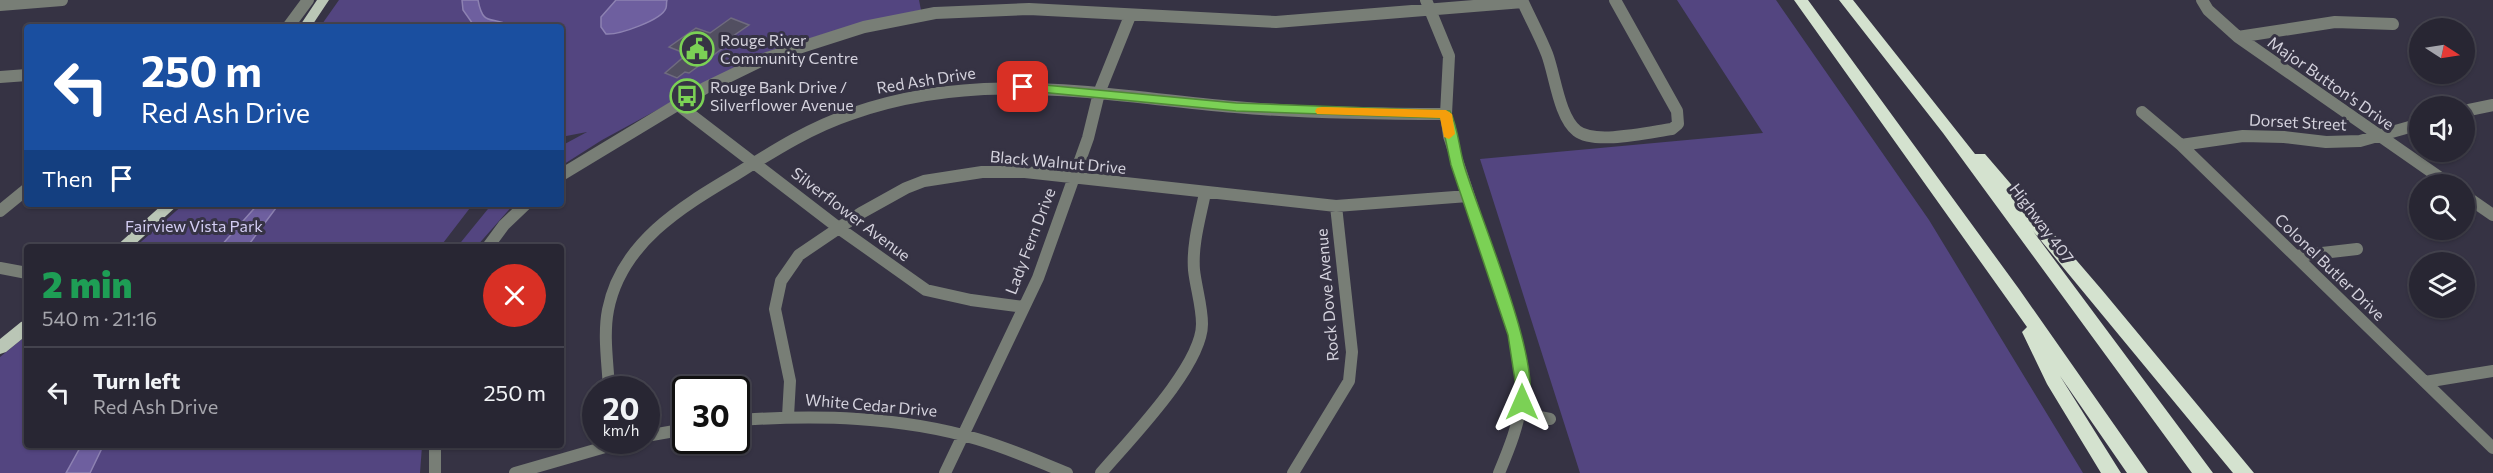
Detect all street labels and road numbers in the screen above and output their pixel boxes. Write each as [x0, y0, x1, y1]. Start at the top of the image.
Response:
street label: Major Button's Drive [2264, 32, 2398, 133]
street label: Red Ash Drive [875, 62, 977, 97]
street label: Dorset Street [2249, 109, 2348, 134]
street label: Black Walnut Drive [989, 146, 1127, 177]
street label: Silverflower Avenue [788, 163, 914, 264]
street label: Highway 407 [2006, 179, 2078, 266]
street label: Lady Fern Drive [1000, 185, 1059, 297]
street label: Colonel Butler Drive [2271, 209, 2389, 324]
street label: Rock Dove Avenue [1311, 228, 1342, 362]
street label: White Cedar Drive [804, 389, 938, 420]

